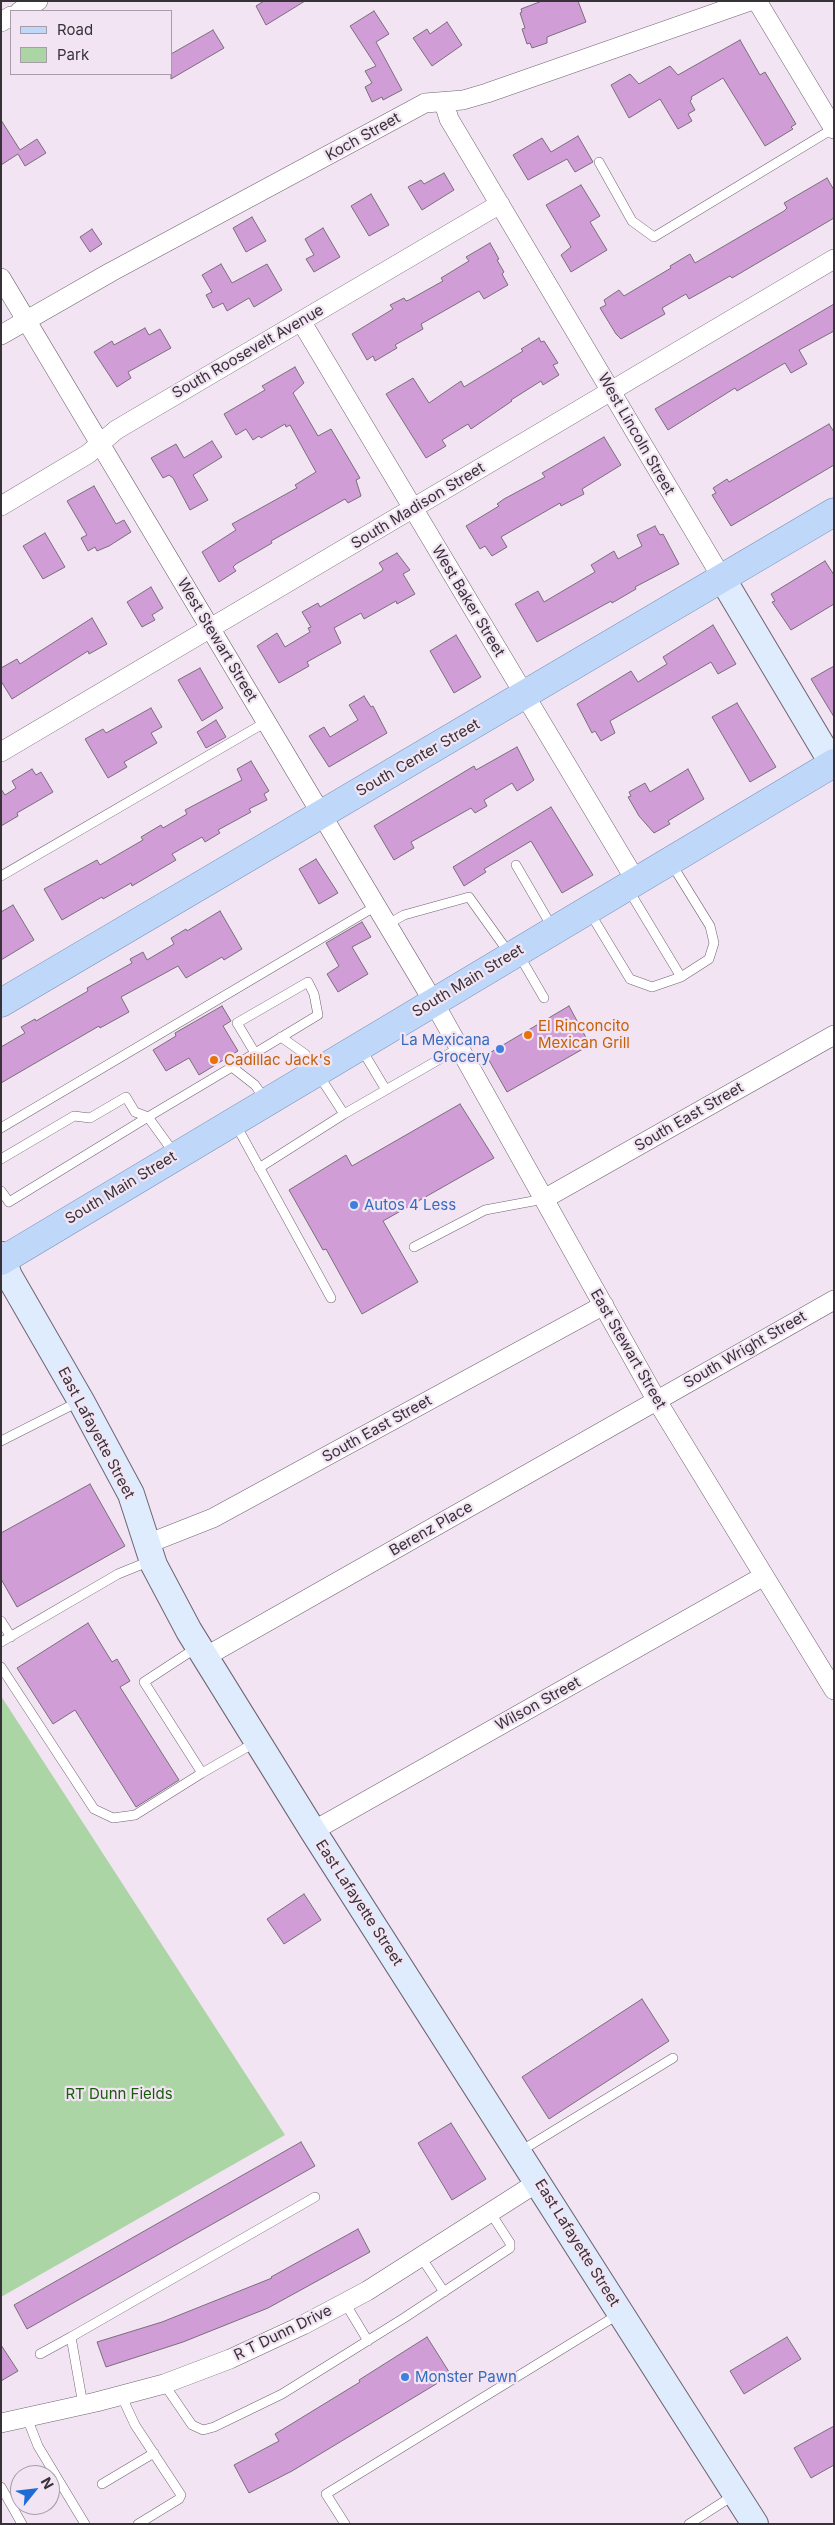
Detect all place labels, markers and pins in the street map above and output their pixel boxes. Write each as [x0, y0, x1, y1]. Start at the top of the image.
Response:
place label: El Rinconcito Mexican Grill [538, 1017, 630, 1052]
marker: El Rinconcito Mexican Grill [522, 1029, 534, 1041]
place label: La Mexicana Grocery [401, 1031, 490, 1066]
marker: La Mexicana Grocery [494, 1043, 506, 1055]
place label: Cadillac Jack's [224, 1051, 331, 1069]
marker: Cadillac Jack's [208, 1054, 220, 1066]
place label: Autos 4 Less [364, 1196, 456, 1214]
marker: Autos 4 Less [348, 1199, 360, 1211]
place label: Monster Pawn [415, 2368, 517, 2386]
marker: Monster Pawn [399, 2371, 411, 2383]

